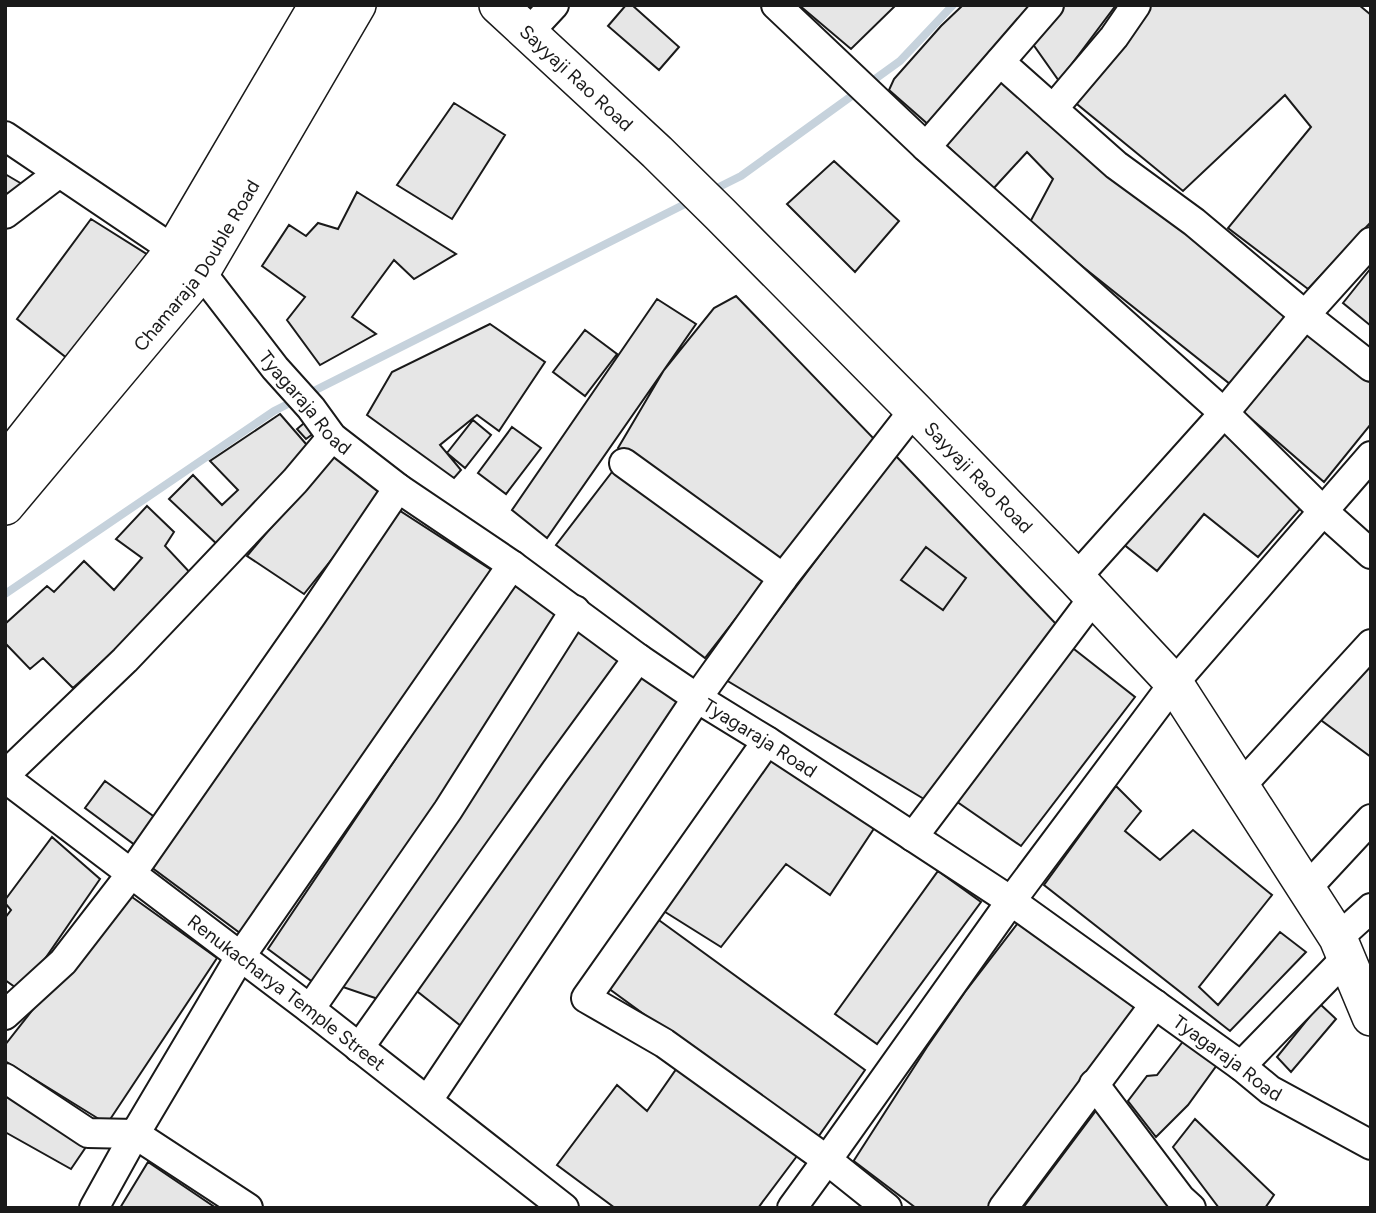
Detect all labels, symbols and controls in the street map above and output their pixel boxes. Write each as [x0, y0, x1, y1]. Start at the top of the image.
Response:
street label: Sayyaji Rao Road [515, 20, 638, 136]
street label: Chamaraja Double Road [129, 176, 264, 356]
street label: Tyagaraja Road [254, 346, 356, 460]
street label: Sayyaji Rao Road [919, 417, 1037, 538]
street label: Tyagaraja Road [699, 694, 821, 783]
street label: Renukacharya Temple Street [183, 910, 390, 1076]
street label: Tyagaraja Road [1169, 1010, 1286, 1106]

